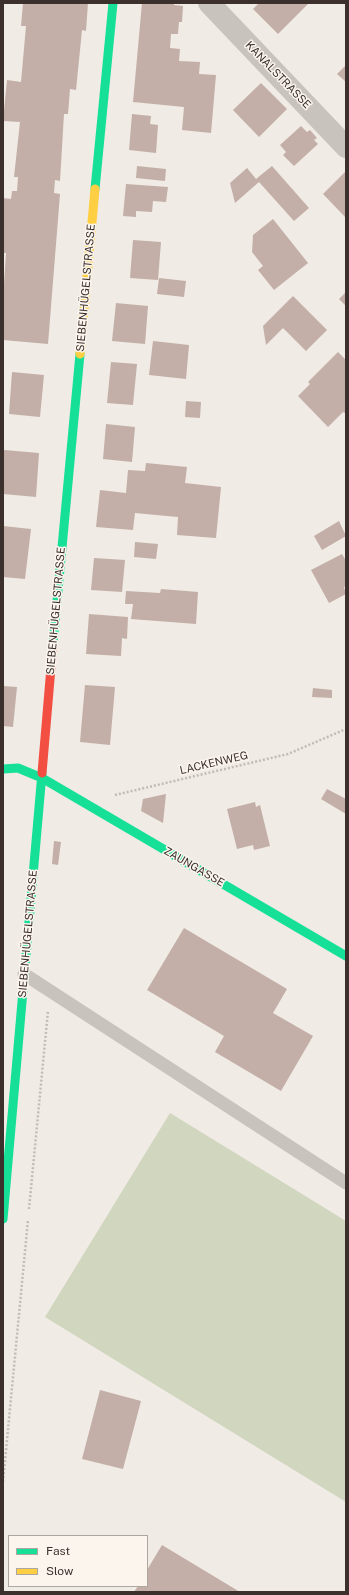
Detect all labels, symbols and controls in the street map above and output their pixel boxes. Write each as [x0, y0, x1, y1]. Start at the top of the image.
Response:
street label: KANALSTRASSE [243, 39, 313, 111]
street label: SIEBENHÜGELSTRASSE [74, 224, 98, 352]
street label: SIEBENHÜGELSTRASSE [44, 547, 68, 675]
street label: LACKENWEG [179, 749, 249, 777]
street label: ZAUNGASSE [161, 844, 227, 890]
street label: SIEBENHÜGELSTRASSE [16, 870, 40, 998]
legend [8, 1535, 148, 1587]
text: Fast [46, 1544, 70, 1558]
text: Slow [46, 1564, 73, 1578]

